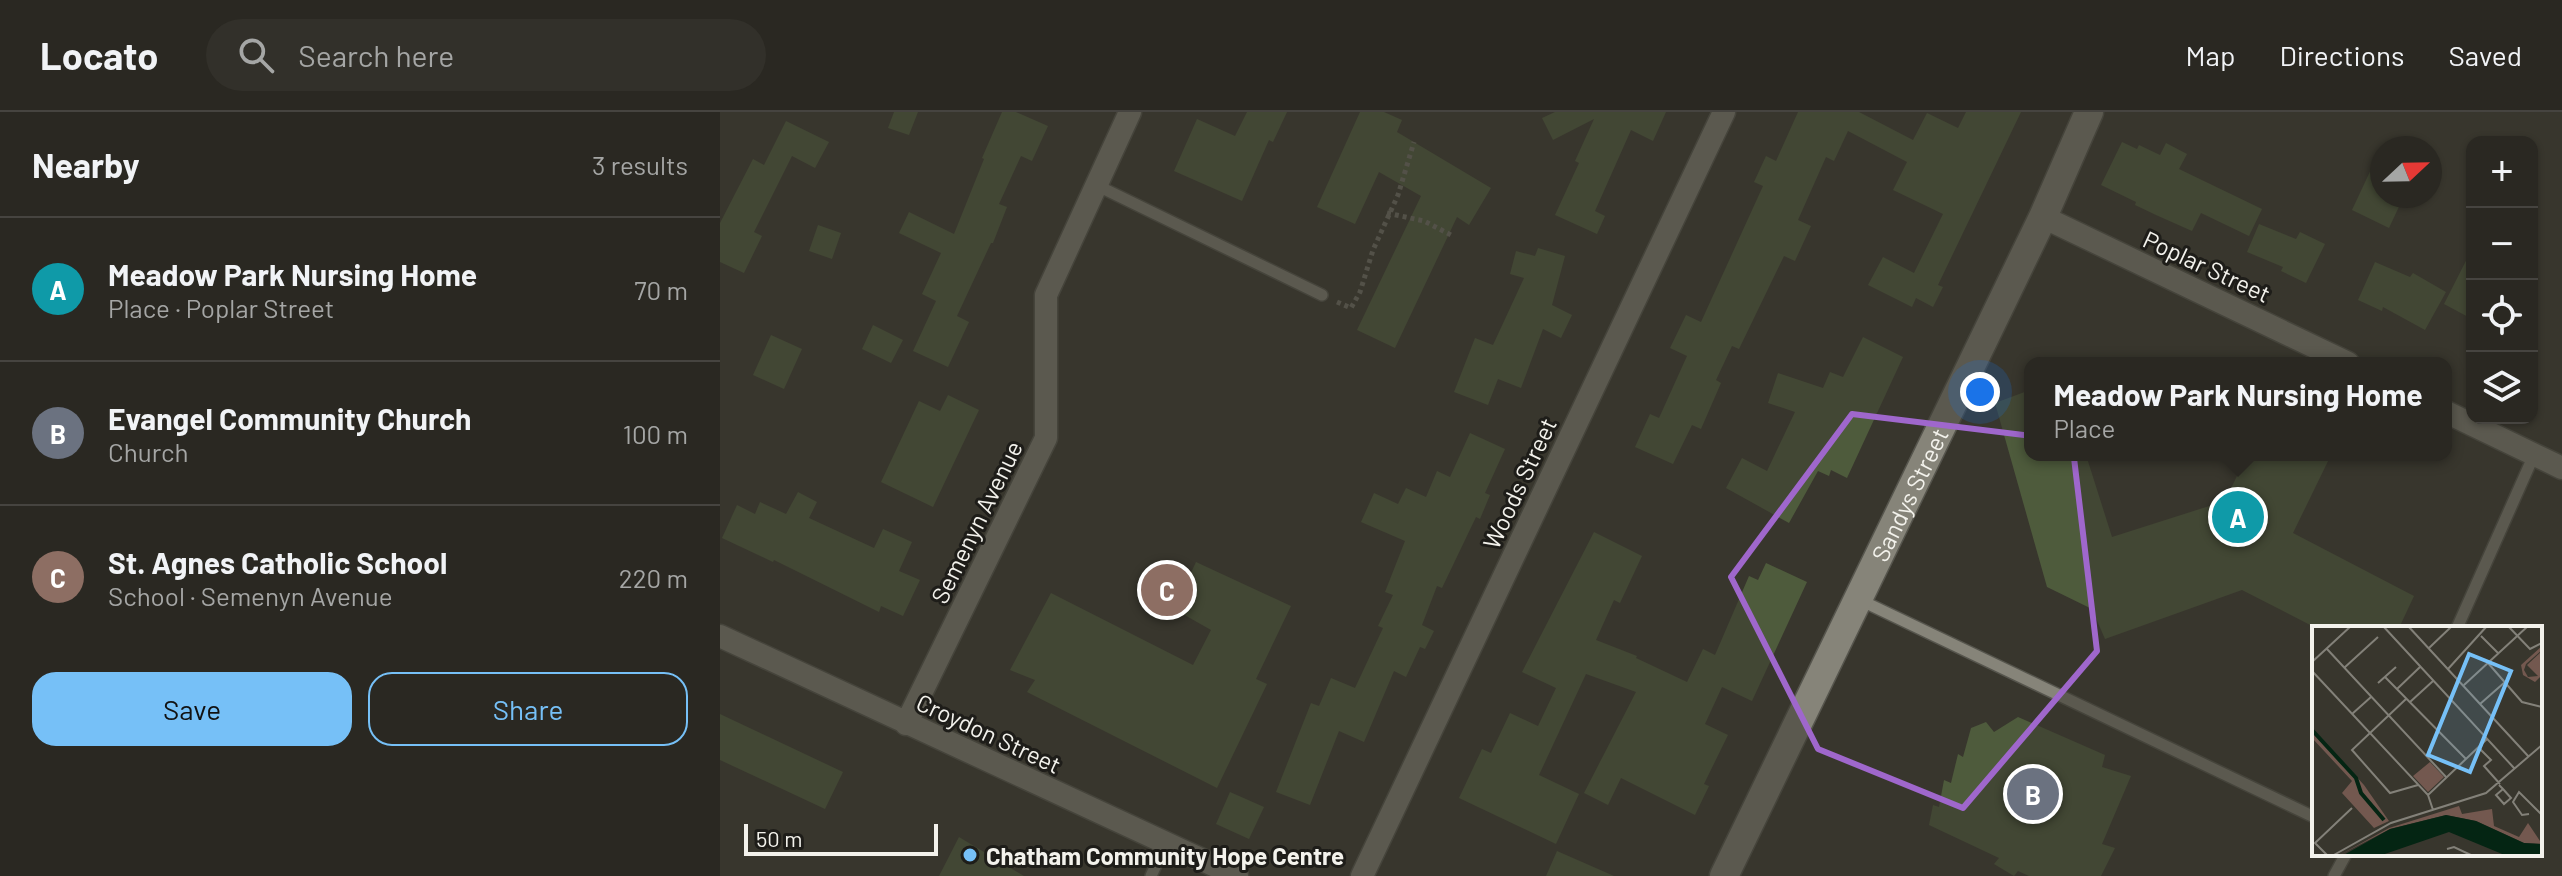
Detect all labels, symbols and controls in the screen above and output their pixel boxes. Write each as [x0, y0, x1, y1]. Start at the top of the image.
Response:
search box [206, 19, 766, 91]
text: Locato [40, 32, 158, 78]
icon: search [234, 33, 278, 77]
text: Search here [298, 37, 454, 73]
text: Map [2186, 38, 2235, 72]
text: Directions [2279, 38, 2405, 72]
text: Saved [2449, 38, 2522, 72]
north arrow [2370, 136, 2442, 208]
map controls [2466, 136, 2538, 424]
button: + [2466, 136, 2538, 208]
text: Nearby [32, 144, 140, 185]
text: 3 results [592, 149, 688, 180]
button: − [2466, 208, 2538, 280]
street label: Poplar Street [2139, 224, 2275, 308]
text: Meadow Park Nursing Home [108, 256, 477, 292]
text: A [49, 274, 67, 305]
text: 70 m [634, 274, 688, 305]
button: locate [2466, 280, 2538, 352]
text: Place · Poplar Street [108, 292, 334, 323]
button: layers [2466, 352, 2538, 424]
popup [2024, 357, 2452, 461]
your location [1960, 372, 2000, 412]
text: Meadow Park Nursing Home [2053, 376, 2423, 412]
text: Evangel Community Church [108, 400, 472, 436]
text: Place [2053, 412, 2115, 443]
street label: Woods Street [1476, 413, 1562, 553]
text: B [50, 418, 66, 449]
text: 100 m [623, 418, 688, 449]
street label: Sandys Street [1864, 423, 1953, 566]
text: Church [108, 436, 189, 467]
street label: Semenyn Avenue [924, 436, 1028, 608]
pin: A [2212, 487, 2264, 547]
text: St. Agnes Catholic School [108, 544, 447, 580]
pin: C [1141, 560, 1193, 620]
text: C [50, 562, 66, 593]
text: 220 m [619, 562, 688, 593]
text: School · Semenyn Avenue [108, 580, 393, 611]
inset map [2312, 626, 2542, 856]
button: Save [32, 672, 352, 746]
button: Share [368, 672, 688, 746]
street label: Croydon Street [912, 687, 1066, 779]
pin: B [2007, 764, 2059, 824]
scale bar [744, 820, 938, 856]
text: 50 m [756, 825, 802, 851]
place label: Chatham Community Hope Centre [986, 841, 1344, 870]
marker: Chatham Community Hope Centre [961, 846, 979, 864]

